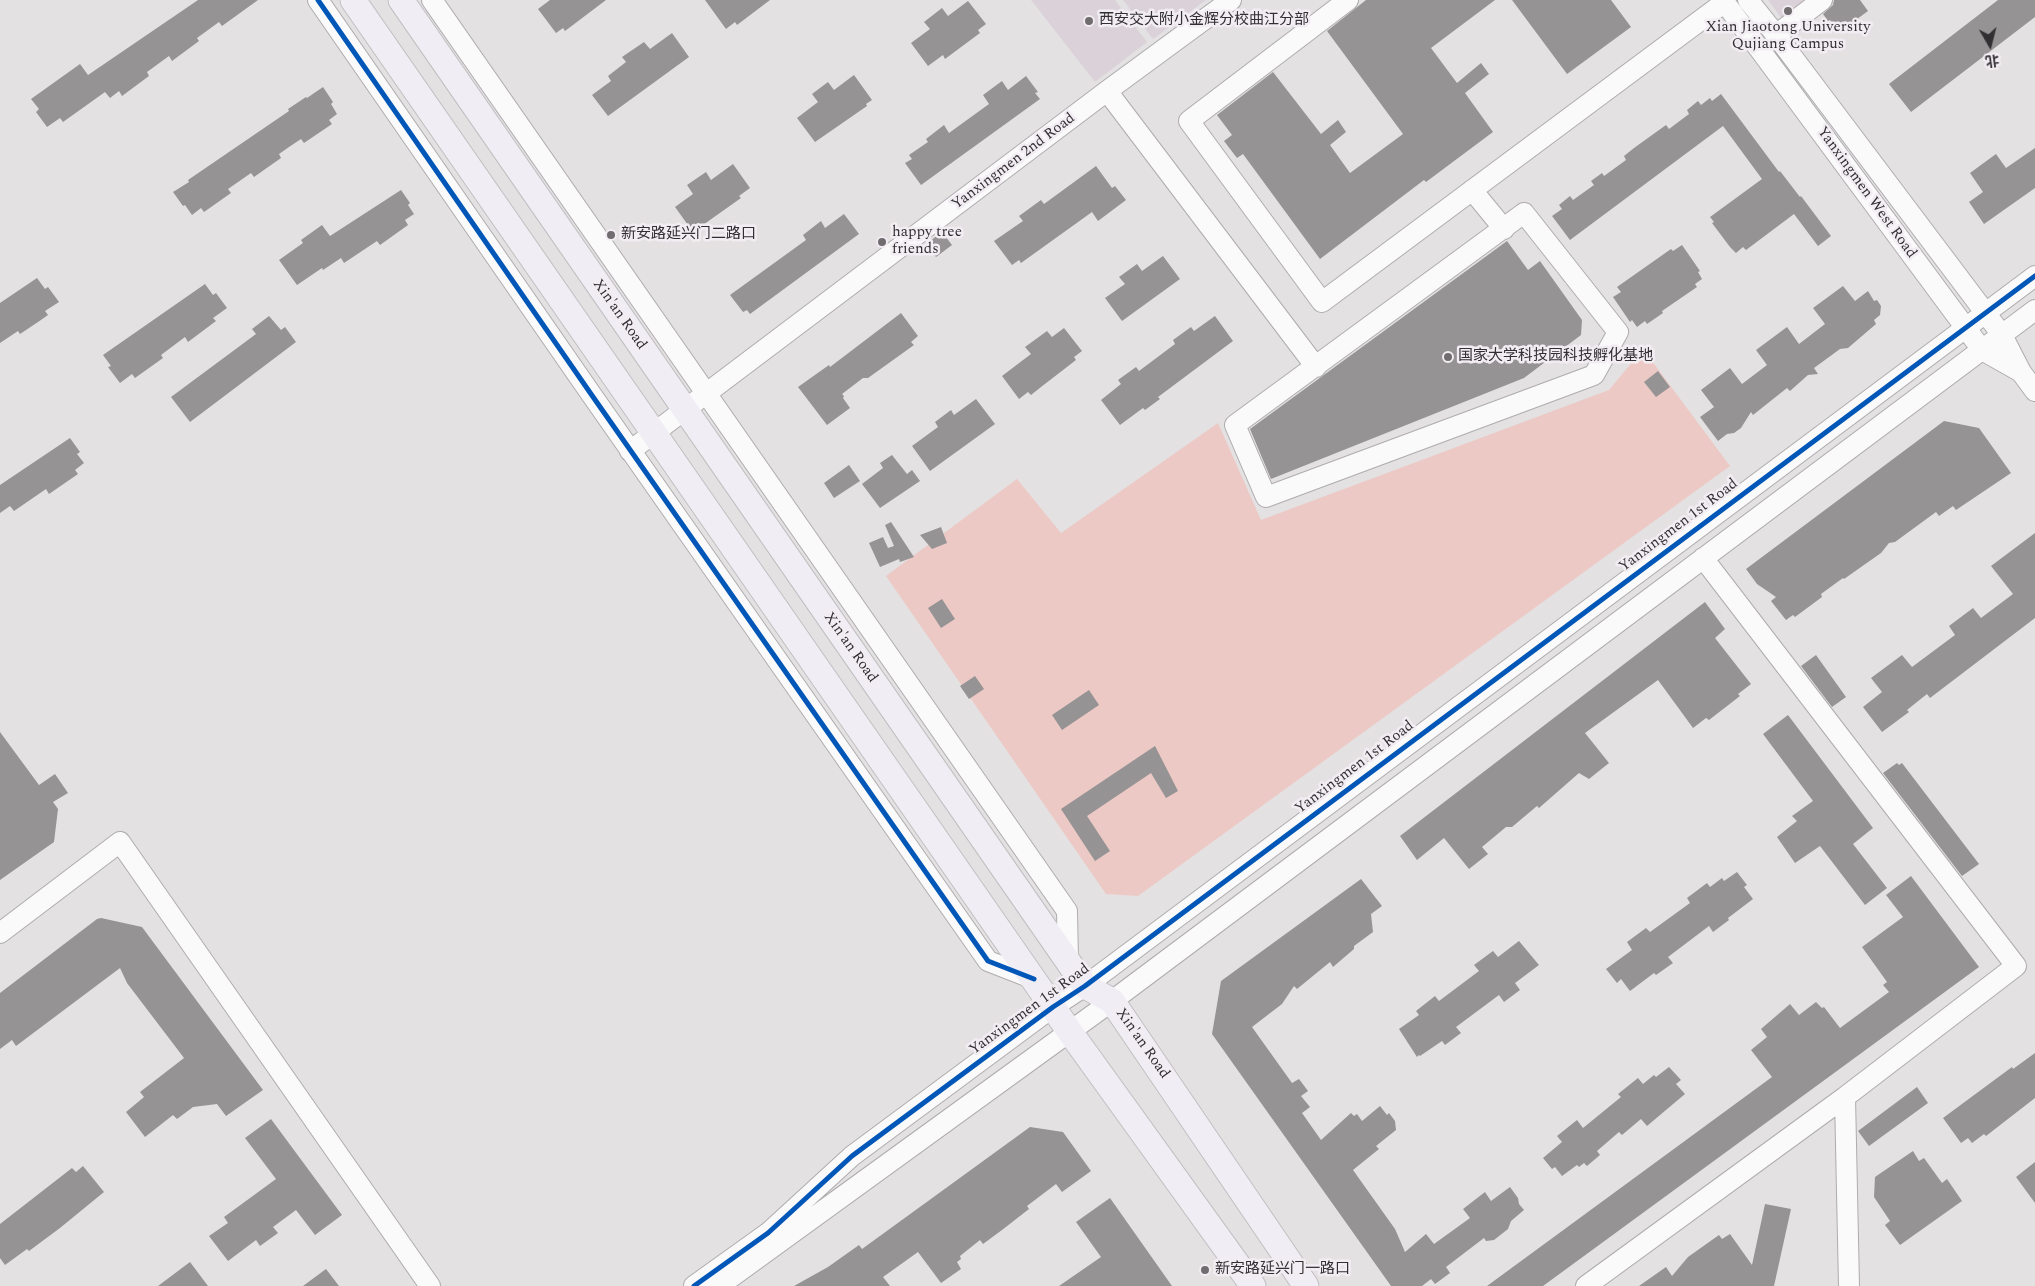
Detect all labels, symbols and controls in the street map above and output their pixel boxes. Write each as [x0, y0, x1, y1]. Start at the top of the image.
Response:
marker: Xian Jiaotong University Qujiang Campus [1782, 5, 1794, 17]
place label: 西安交大附小金辉分校曲江分部 [1099, 12, 1309, 30]
marker: 西安交大附小金辉分校曲江分部 [1083, 15, 1095, 27]
place label: Xian Jiaotong University Qujiang Campus [1706, 19, 1870, 54]
north arrow [1965, 20, 2015, 70]
text: 北 [1984, 49, 2001, 72]
street label: Yanxingmen 2nd Road [949, 110, 1079, 214]
street label: Yanxingmen West Road [1812, 124, 1920, 262]
place label: happy tree friends [892, 224, 962, 259]
place label: 新安路延兴门二路口 [621, 226, 756, 244]
marker: 新安路延兴门二路口 [605, 229, 617, 241]
marker: happy tree friends [876, 236, 888, 248]
street label: Xin'an Road [588, 276, 650, 354]
place label: 国家大学科技园科技孵化基地 [1458, 348, 1653, 366]
marker: 国家大学科技园科技孵化基地 [1442, 351, 1454, 363]
street label: Yanxingmen 1st Road [1616, 475, 1742, 577]
street label: Xin'an Road [819, 609, 881, 687]
street label: Yanxingmen 1st Road [1292, 717, 1418, 819]
street label: Yanxingmen 1st Road [966, 960, 1094, 1060]
street label: Xin'an Road [1111, 1005, 1173, 1083]
place label: 新安路延兴门一路口 [1215, 1261, 1350, 1279]
marker: 新安路延兴门一路口 [1199, 1264, 1211, 1276]

